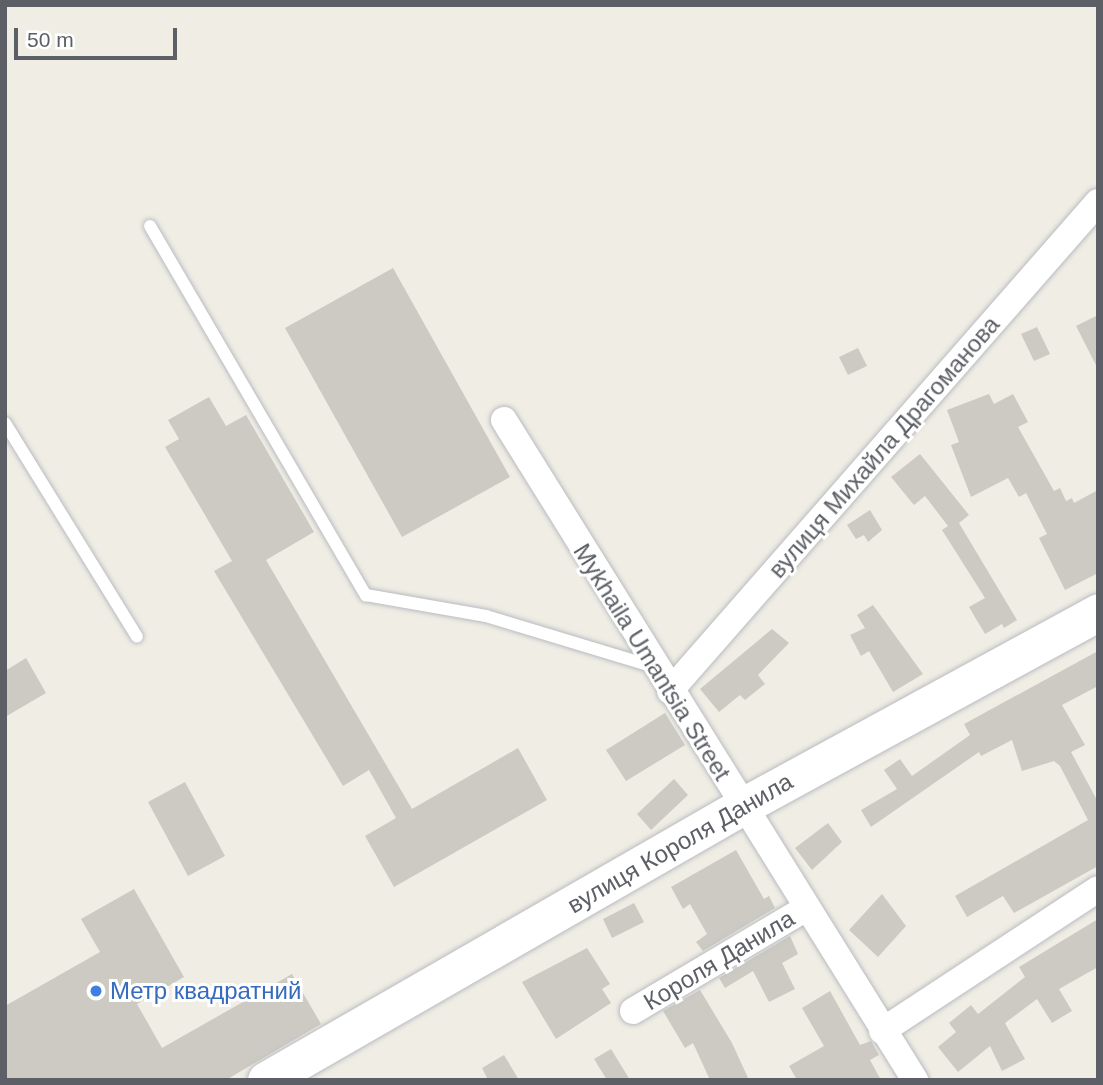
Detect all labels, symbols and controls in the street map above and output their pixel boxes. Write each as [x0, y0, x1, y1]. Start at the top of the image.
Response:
scale bar [18, 14, 180, 58]
text: 50 m [27, 28, 74, 51]
street label: вулиця Михайла Драгоманова [763, 310, 1005, 584]
street label: Mykhaila Umantsia Street [567, 538, 737, 786]
street label: вулиця Короля Данила [562, 767, 798, 919]
street label: Короля Данила [638, 904, 800, 1016]
place label: Метр квадратний [110, 977, 301, 1005]
marker: Метр квадратний [88, 983, 104, 999]

